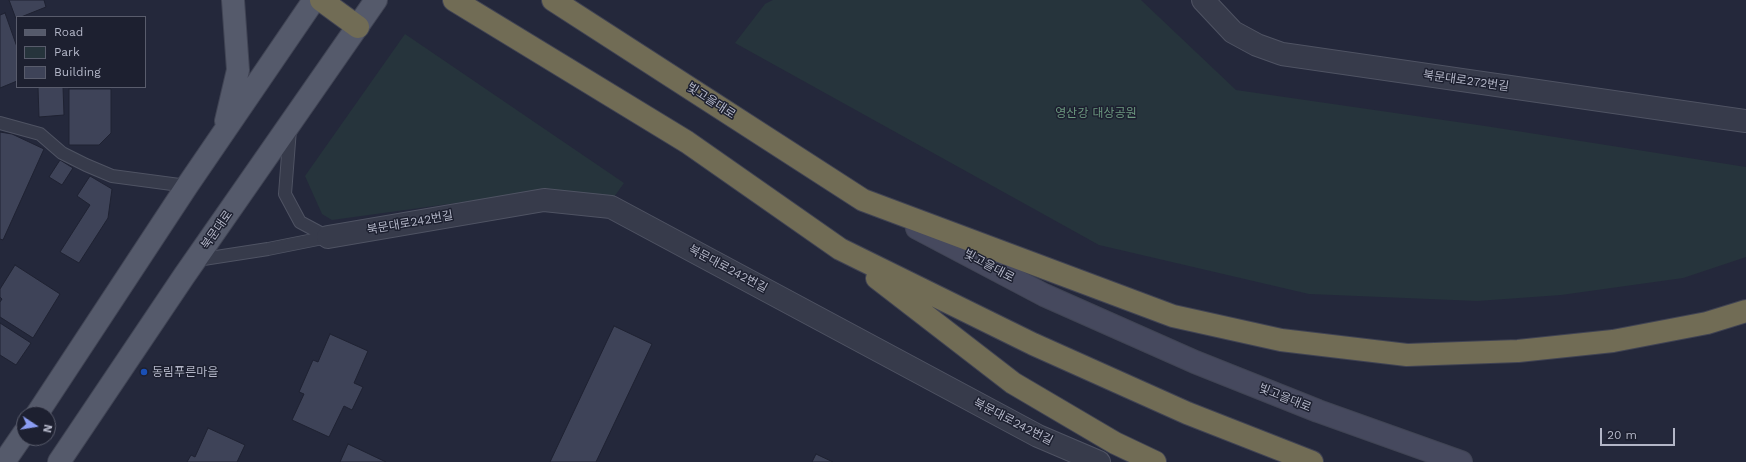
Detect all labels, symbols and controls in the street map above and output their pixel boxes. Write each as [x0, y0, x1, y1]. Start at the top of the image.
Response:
legend [16, 16, 146, 88]
text: Road [54, 25, 83, 39]
text: Park [54, 45, 80, 59]
text: Building [54, 65, 101, 79]
street label: 북문대로272번길 [1422, 68, 1510, 94]
street label: 빛고을대로 [684, 80, 738, 122]
park label: 영산강 대상공원 [1055, 106, 1137, 120]
street label: 북문대로 [198, 208, 236, 252]
street label: 북문대로242번길 [366, 208, 454, 238]
street label: 북문대로242번길 [686, 242, 770, 296]
street label: 빛고을대로 [961, 247, 1017, 285]
place label: 동림푸른마을 [152, 365, 218, 379]
marker: 동림푸른마을 [139, 367, 149, 377]
street label: 빛고을대로 [1257, 381, 1313, 415]
street label: 북문대로242번길 [971, 396, 1055, 448]
north arrow [16, 406, 56, 446]
scale bar [1602, 420, 1677, 446]
text: N [40, 423, 54, 434]
text: 20 m [1607, 428, 1637, 442]

